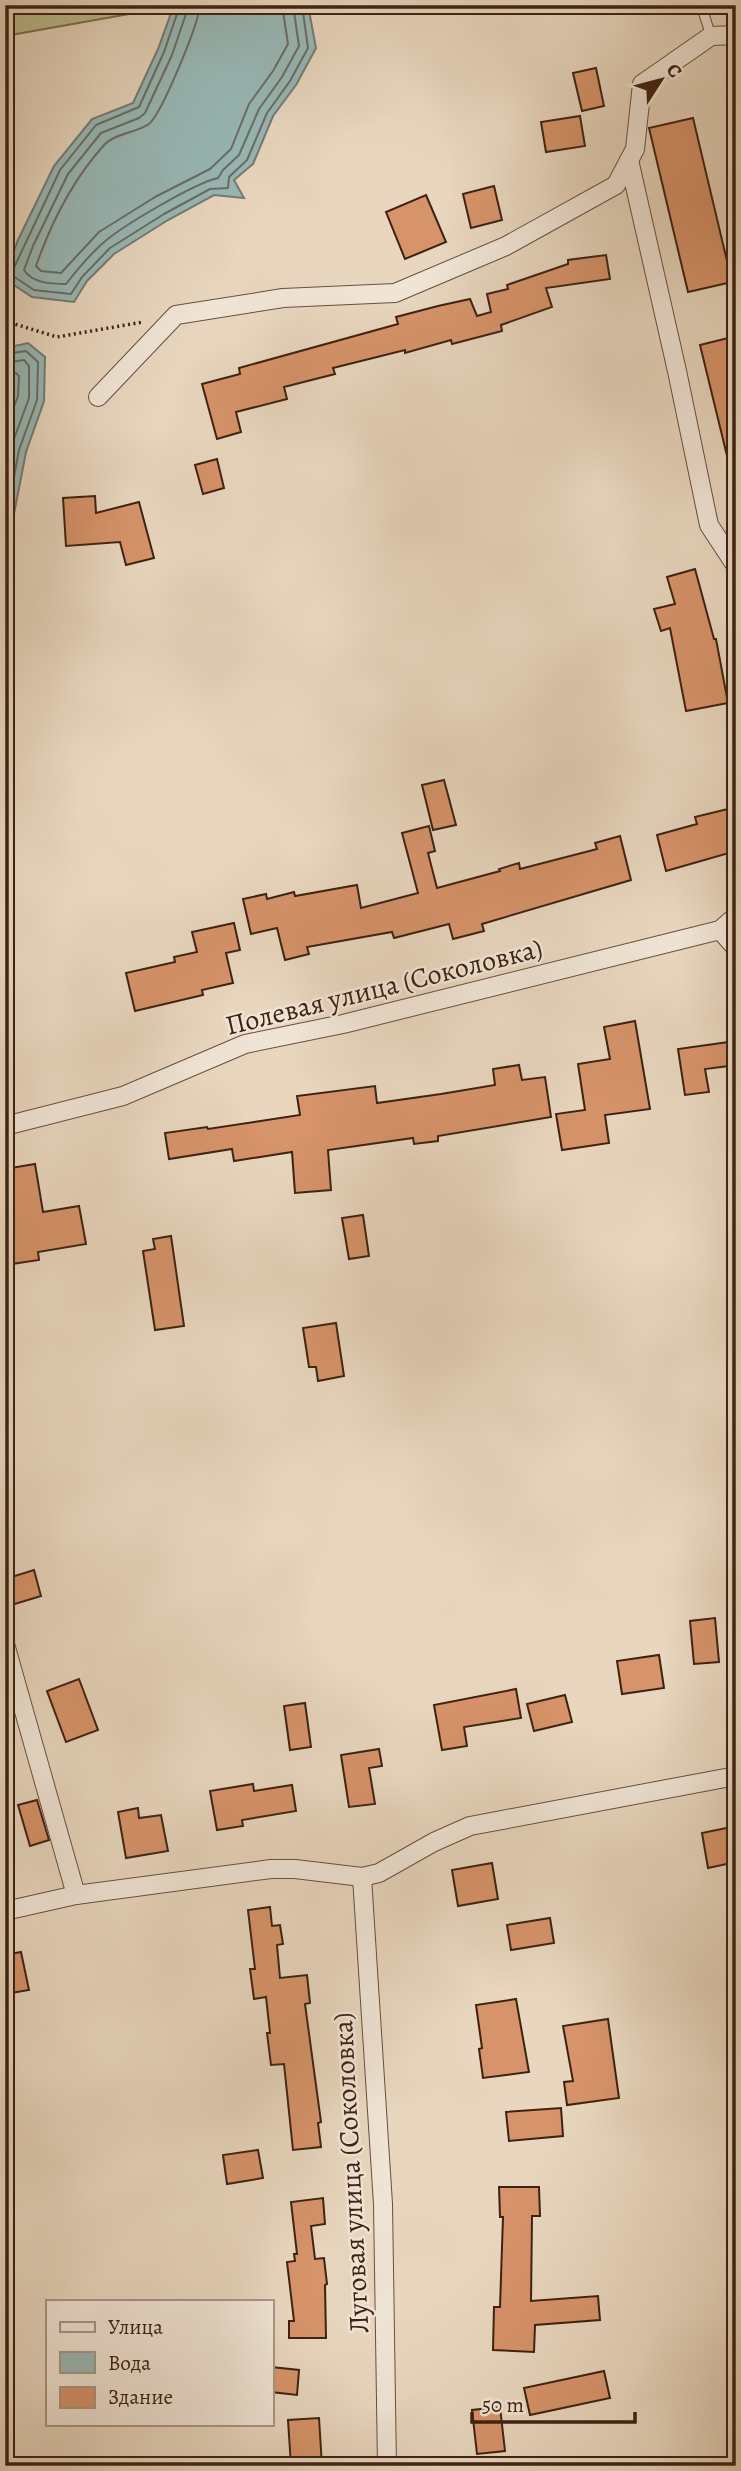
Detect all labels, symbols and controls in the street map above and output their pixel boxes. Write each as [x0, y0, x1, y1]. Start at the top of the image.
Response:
north arrow [626, 46, 696, 116]
text: С [660, 58, 688, 83]
street label: Полевая улица (Соколовка) [222, 929, 546, 1045]
street label: Луговая улица (Соколовка) [324, 2012, 378, 2334]
legend [46, 2300, 273, 2426]
text: Улица [108, 2313, 163, 2341]
text: Вода [108, 2349, 151, 2377]
scale bar [472, 2380, 634, 2424]
text: Здание [108, 2383, 173, 2411]
text: 50 m [482, 2391, 524, 2419]

